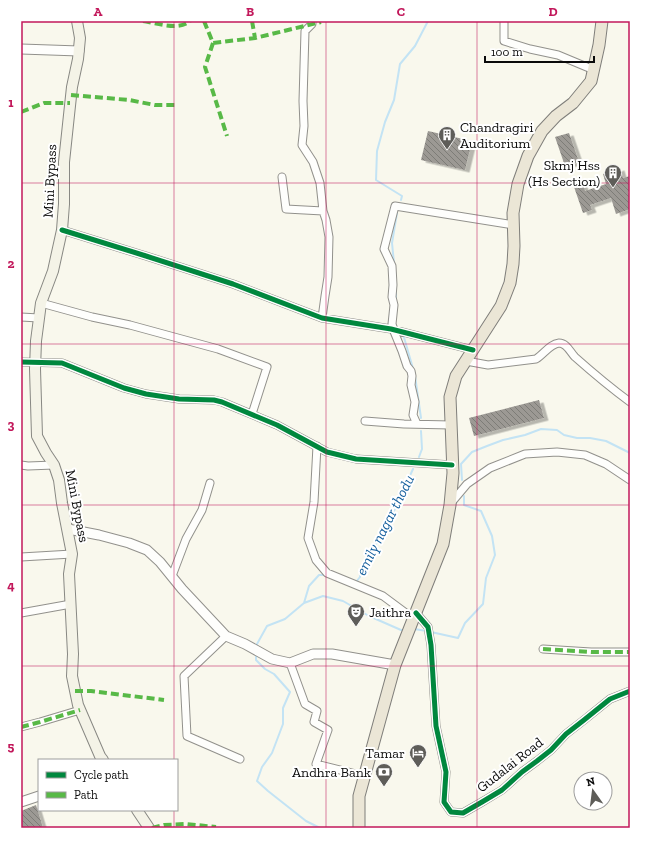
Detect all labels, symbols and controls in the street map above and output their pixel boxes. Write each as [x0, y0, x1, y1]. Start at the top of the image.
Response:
text: A [94, 4, 103, 19]
text: B [246, 4, 254, 19]
text: C [397, 4, 405, 19]
text: D [548, 4, 558, 19]
scale bar [485, 38, 594, 64]
text: 100 m [491, 45, 523, 59]
text: 1 [8, 95, 14, 110]
place label: Chandragiri Auditorium [460, 119, 533, 152]
building icon: Chandragiri Auditorium [437, 125, 457, 150]
street label: Mini Bypass [40, 144, 60, 218]
place label: Skmj Hss (Hs Section) [528, 157, 600, 190]
building icon: Skmj Hss (Hs Section) [603, 163, 623, 188]
text: 2 [8, 256, 15, 271]
text: 3 [8, 417, 15, 432]
street label: Mini Bypass [62, 468, 92, 544]
water label: emily nagar thodu [352, 472, 418, 578]
text: 4 [7, 578, 15, 593]
theatre icon: Jaithra [346, 602, 366, 627]
place label: Jaithra [369, 604, 412, 621]
street label: Gudalai Road [473, 734, 547, 796]
text: 5 [8, 739, 15, 754]
hotel icon: Tamar [408, 743, 428, 768]
place label: Tamar [365, 745, 405, 762]
legend [38, 759, 178, 811]
bank icon: Andhra Bank [374, 762, 394, 787]
place label: Andhra Bank [292, 764, 372, 781]
text: Cycle path [74, 768, 129, 782]
north arrow [573, 771, 613, 811]
text: N [585, 774, 597, 789]
text: Path [74, 788, 98, 802]

